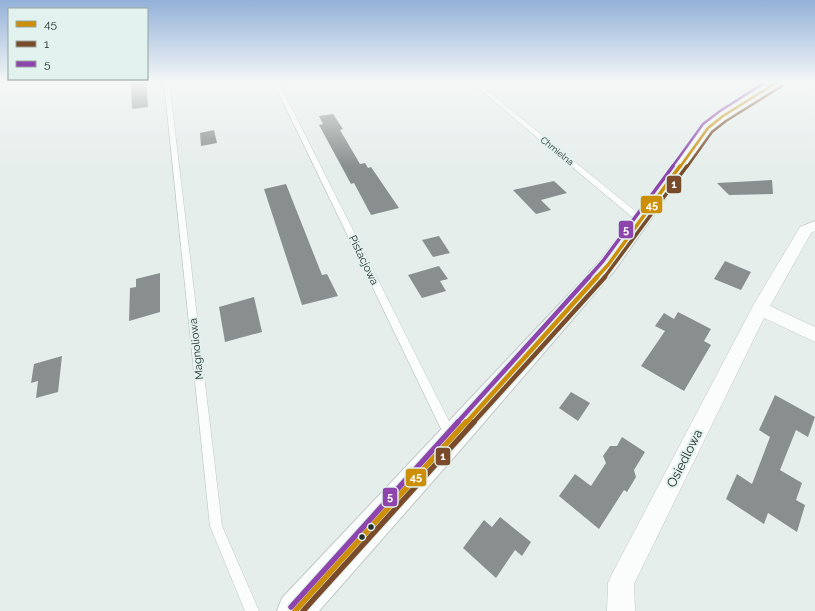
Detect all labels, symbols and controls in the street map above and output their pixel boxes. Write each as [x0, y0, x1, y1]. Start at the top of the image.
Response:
legend [8, 8, 148, 80]
text: 45 [44, 17, 58, 31]
text: 1 [44, 37, 49, 51]
text: 5 [44, 57, 51, 71]
street label: Chmielna [538, 135, 576, 167]
line badge: 1 [666, 175, 682, 194]
text: 1 [671, 178, 677, 191]
line badge: 45 [640, 195, 663, 214]
text: 45 [646, 199, 658, 212]
line badge: 5 [618, 220, 634, 239]
text: 5 [623, 224, 629, 237]
street label: Pistacjowa [346, 233, 381, 287]
street label: Magnoliowa [187, 317, 206, 380]
street label: Osiedlowa [663, 427, 705, 490]
line badge: 1 [435, 447, 451, 466]
text: 1 [440, 450, 446, 463]
line badge: 45 [405, 468, 427, 487]
text: 45 [410, 471, 422, 484]
line badge: 5 [382, 487, 398, 507]
text: 5 [387, 491, 393, 504]
unlabelled marker [366, 522, 376, 532]
unlabelled marker [357, 532, 367, 542]

